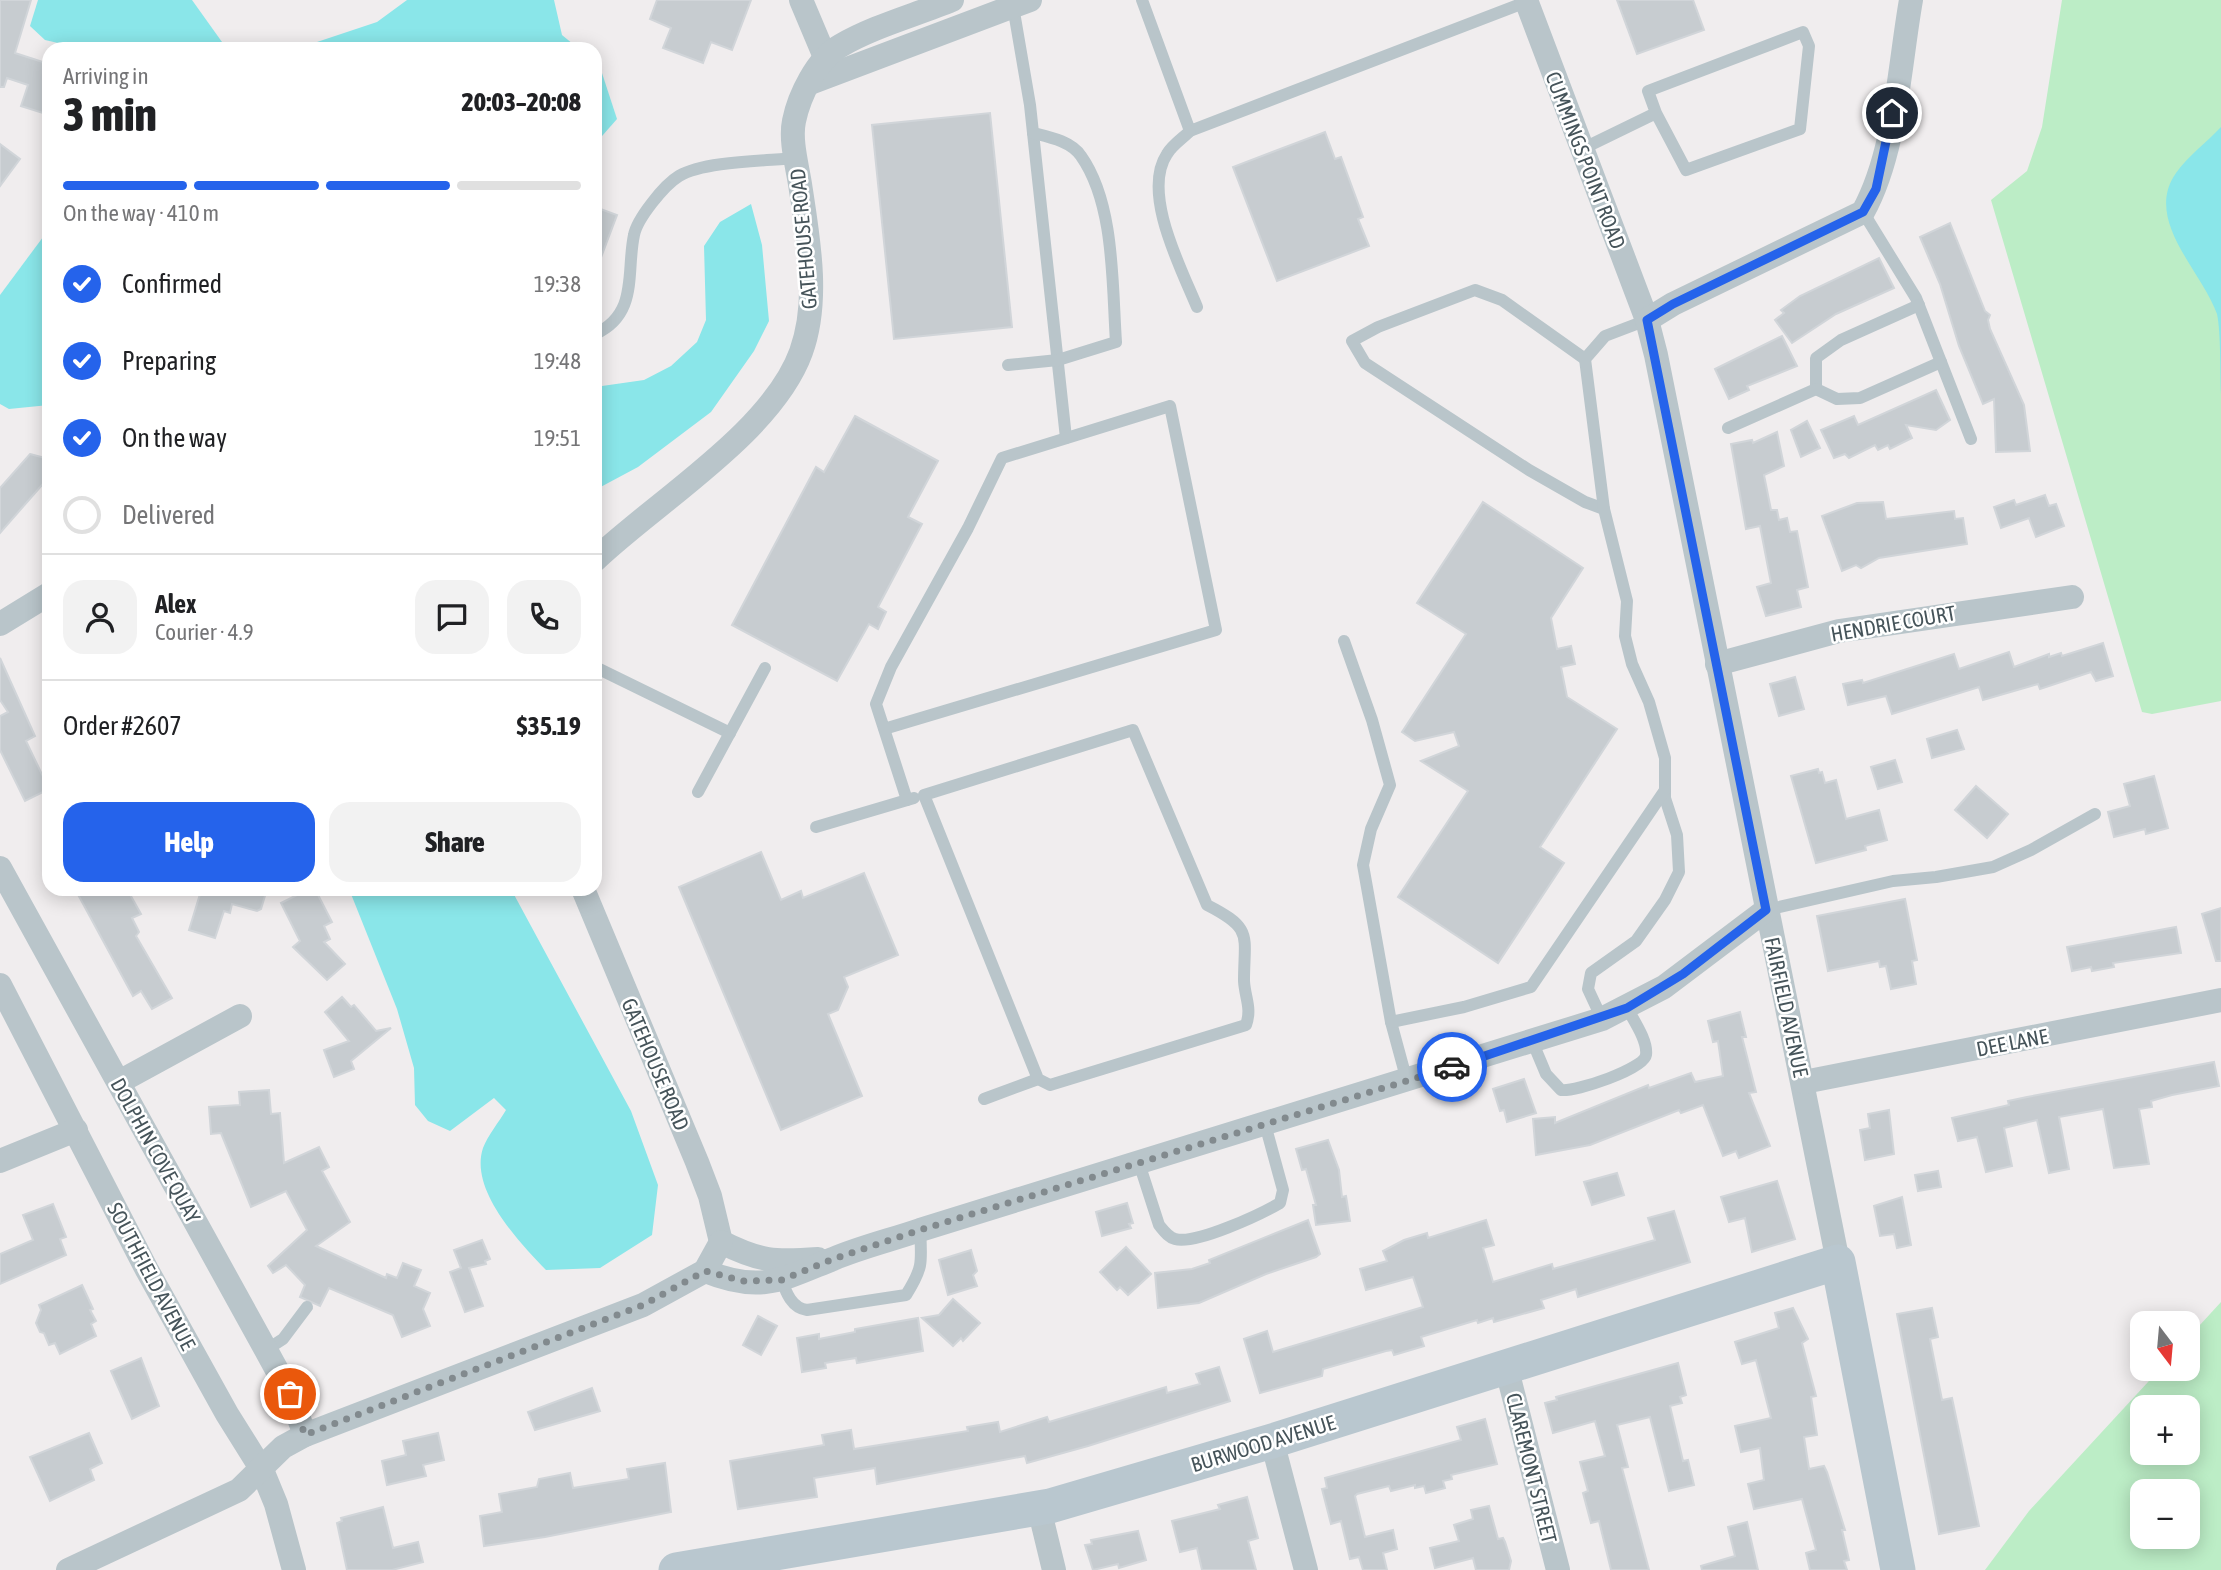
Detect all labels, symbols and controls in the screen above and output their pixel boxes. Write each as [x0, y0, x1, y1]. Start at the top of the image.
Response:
text: Arriving in [63, 63, 149, 89]
street label: CUMMINGS POINT ROAD [1541, 68, 1631, 252]
pin [1862, 83, 1922, 143]
text: 20:03–20:08 [462, 87, 581, 117]
text: 3 min [63, 88, 157, 141]
icon: home [1873, 94, 1911, 132]
street label: GATEHOUSE ROAD [785, 168, 821, 310]
text: On the way · 410 m [63, 200, 219, 226]
icon: check [63, 265, 101, 303]
text: Confirmed [122, 269, 222, 299]
text: 19:38 [534, 271, 581, 297]
icon: check [63, 342, 101, 380]
text: Preparing [122, 346, 216, 376]
text: 19:48 [534, 348, 581, 374]
icon: check [63, 419, 101, 457]
text: On the way [122, 423, 227, 453]
text: 19:51 [534, 425, 581, 451]
text: Delivered [122, 500, 215, 530]
button: person [63, 580, 137, 654]
button: chat [415, 580, 489, 654]
button: phone [507, 580, 581, 654]
text: Alex [155, 589, 196, 619]
street label: HENDRIE COURT [1829, 600, 1957, 646]
text: Courier · 4.9 [155, 619, 254, 645]
text: Order #2607 [63, 711, 182, 741]
text: $35.19 [517, 711, 581, 741]
button: Help [63, 802, 315, 882]
button: Share [329, 802, 581, 882]
street label: FAIRFIELD AVENUE [1760, 935, 1814, 1079]
street label: GATEHOUSE ROAD [617, 994, 695, 1134]
street label: DEE LANE [1974, 1023, 2050, 1061]
courier [1417, 1032, 1487, 1102]
icon: car [1433, 1048, 1471, 1086]
street label: DOLPHIN COVE QUAY [106, 1073, 206, 1227]
street label: SOUTHFIELD AVENUE [103, 1198, 201, 1354]
north arrow [2130, 1311, 2200, 1381]
map controls [2130, 1311, 2200, 1549]
pin [260, 1364, 320, 1424]
icon: bag [271, 1375, 309, 1413]
street label: CLAREMONT STREET [1502, 1390, 1562, 1546]
button: + [2130, 1395, 2200, 1465]
street label: BURWOOD AVENUE [1188, 1410, 1338, 1476]
button: − [2130, 1479, 2200, 1549]

